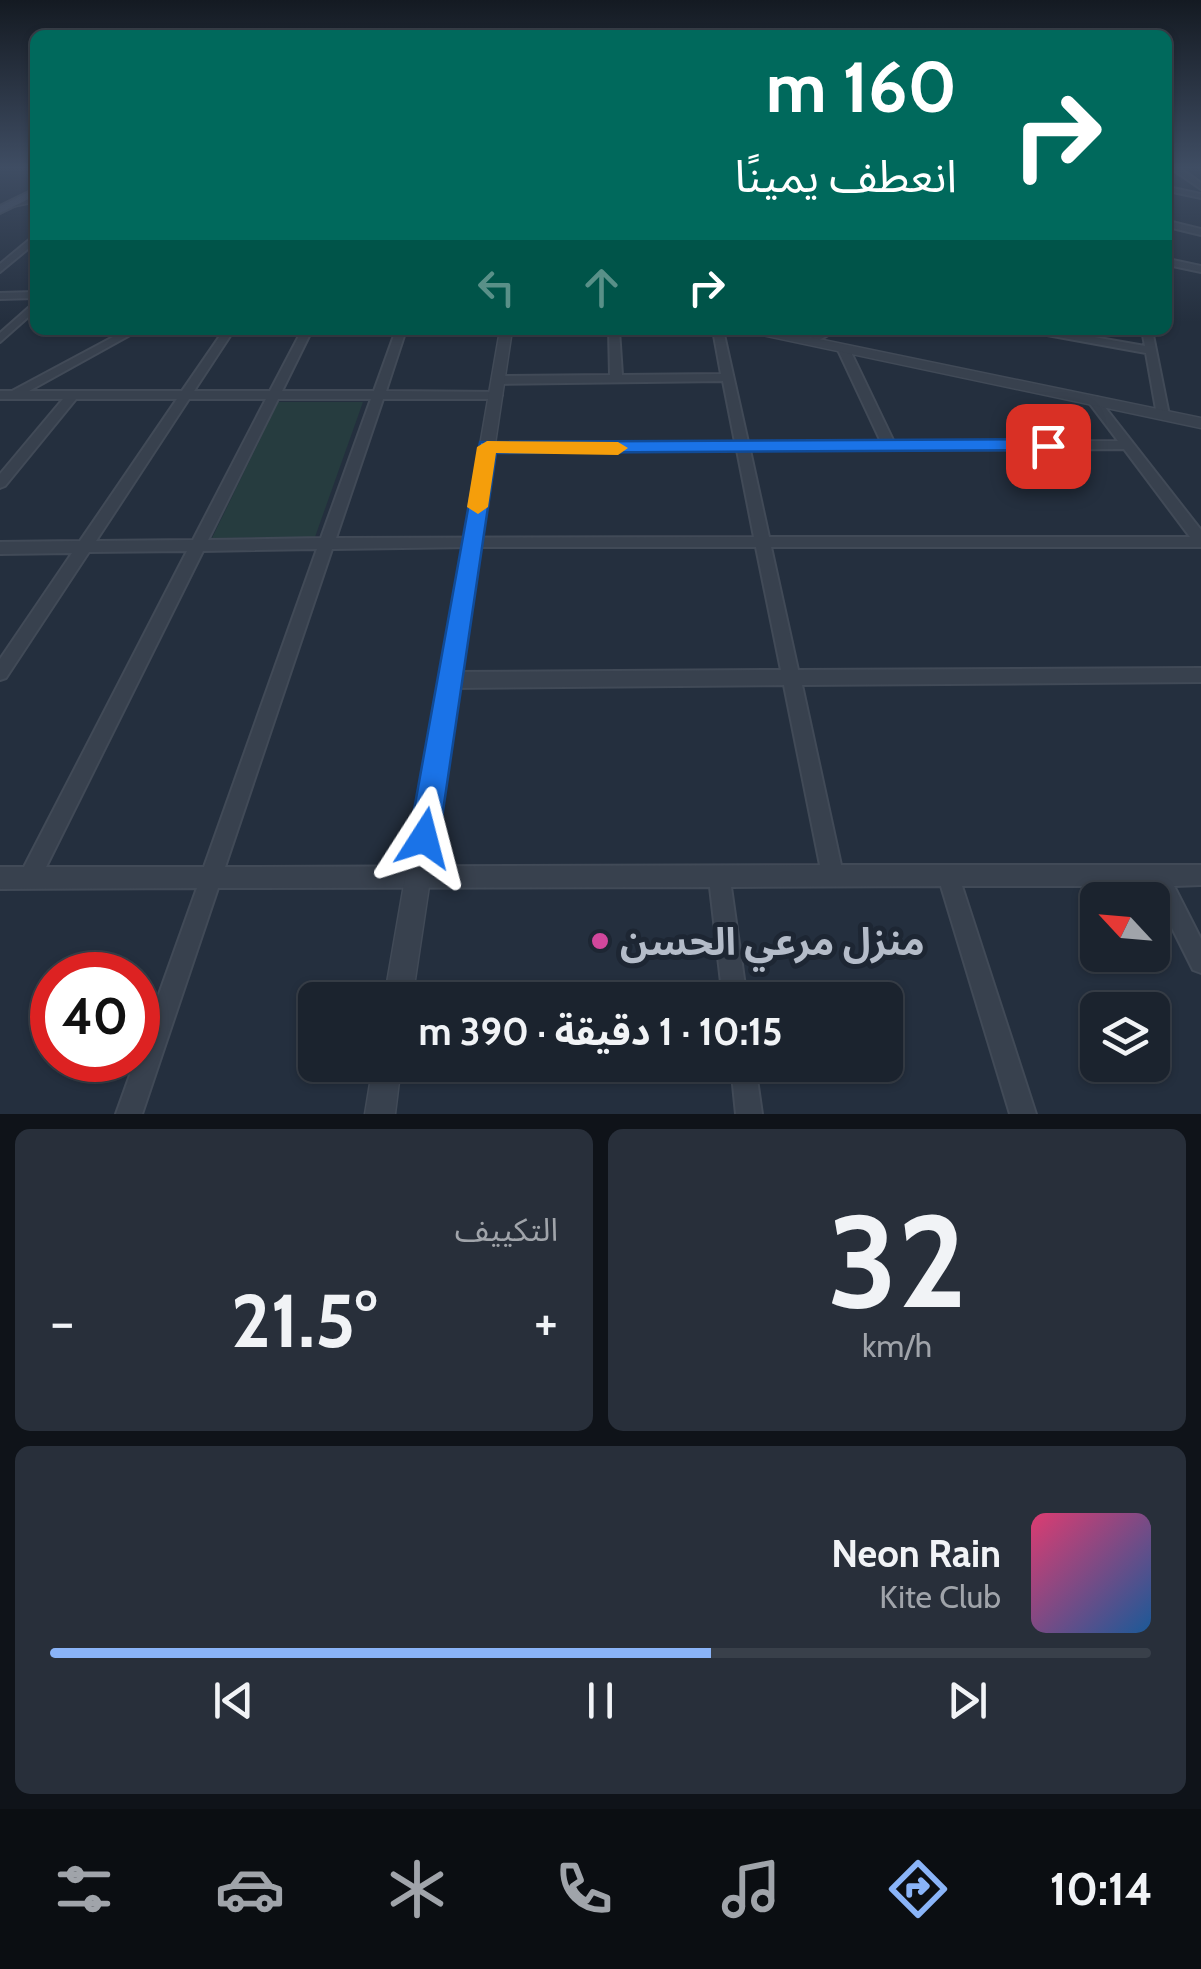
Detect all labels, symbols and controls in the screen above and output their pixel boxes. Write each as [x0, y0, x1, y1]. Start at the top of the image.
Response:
text: 160 m [766, 44, 957, 130]
icon: right [992, 70, 1122, 200]
text: انعطف يمينًا [734, 149, 957, 203]
icon: left [469, 260, 524, 315]
icon: ahead [574, 260, 629, 315]
icon: right [679, 260, 734, 315]
pin [1006, 404, 1091, 489]
icon: arrive [1021, 419, 1076, 474]
position arrow [372, 786, 476, 890]
north arrow [1080, 882, 1170, 972]
map controls [1080, 882, 1170, 1082]
place label: منزل مرعي الحسن [620, 918, 925, 972]
marker: منزل مرعي الحسن [589, 930, 611, 952]
speed limit sign: 40 [30, 952, 160, 1082]
button: layers [1080, 992, 1170, 1082]
text: 10:15 · 1 دقيقة · 390 m [418, 1008, 783, 1055]
text: 32 [828, 1182, 966, 1340]
text: التكييف [455, 1210, 558, 1249]
text: 21.5° [231, 1275, 377, 1366]
text: − [50, 1288, 74, 1355]
text: + [534, 1288, 558, 1355]
text: km/h [862, 1326, 932, 1365]
text: Neon Rain [831, 1530, 1001, 1577]
text: Kite Club [879, 1577, 1001, 1616]
icon: previous [206, 1673, 261, 1728]
icon: pause [573, 1673, 628, 1728]
icon: next [940, 1673, 995, 1728]
icon: filters [49, 1854, 119, 1924]
icon: car [215, 1854, 285, 1924]
icon: climate [382, 1854, 452, 1924]
icon: phone [549, 1854, 619, 1924]
icon: music [716, 1854, 786, 1924]
icon: directions [883, 1854, 953, 1924]
text: 10:14 [1050, 1862, 1153, 1916]

